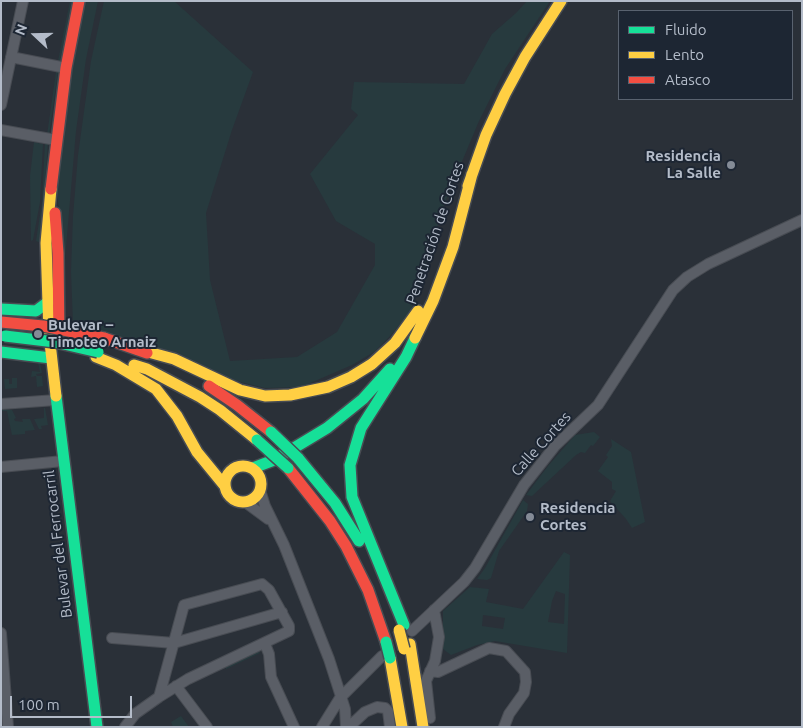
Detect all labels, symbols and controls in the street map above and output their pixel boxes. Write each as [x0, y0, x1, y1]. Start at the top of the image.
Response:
north arrow [10, 10, 60, 60]
legend [618, 10, 793, 100]
text: Fluido [665, 21, 707, 38]
text: N [12, 22, 30, 37]
text: Lento [665, 46, 704, 63]
text: Atasco [665, 71, 711, 88]
place label: Residencia La Salle [645, 147, 721, 182]
marker: Residencia La Salle [725, 159, 737, 171]
street label: Penetración de Cortes [402, 160, 468, 306]
place label: Bulevar – Timoteo Arnaiz [48, 316, 156, 351]
marker: Bulevar – Timoteo Arnaiz [32, 328, 44, 340]
street label: Calle Cortes [507, 408, 575, 480]
street label: Bulevar del Ferrocarril [40, 469, 76, 619]
place label: Residencia Cortes [540, 499, 616, 534]
marker: Residencia Cortes [524, 511, 536, 523]
scale bar [12, 686, 135, 718]
text: 100 m [18, 696, 60, 713]

